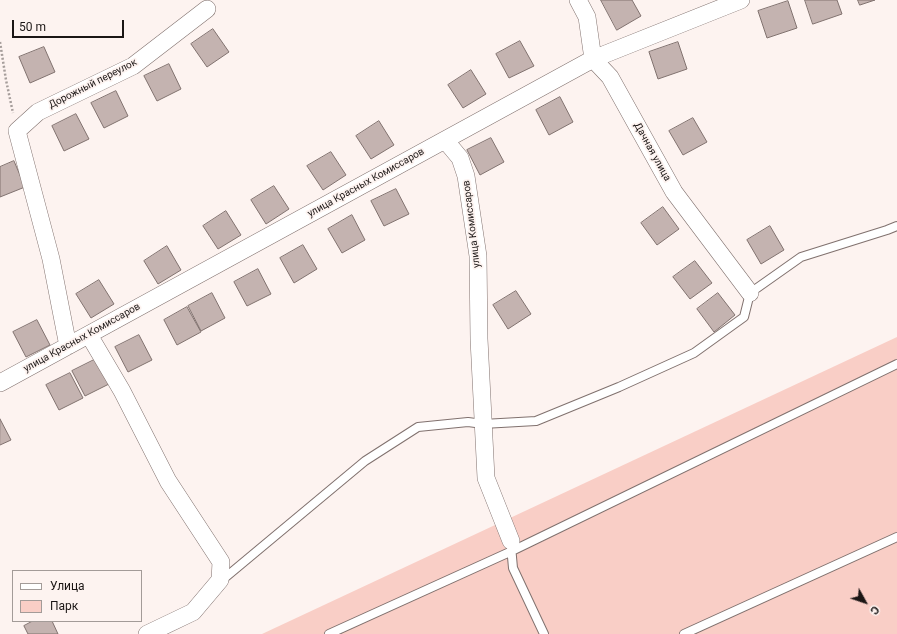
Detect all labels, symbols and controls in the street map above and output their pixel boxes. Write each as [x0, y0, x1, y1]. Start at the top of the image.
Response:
scale bar [14, 12, 126, 38]
text: 50 m [19, 20, 46, 34]
street label: Дорожный переулок [47, 57, 139, 111]
street label: Дачная улица [631, 121, 673, 183]
street label: улица Красных Комиссаров [306, 146, 426, 220]
street label: улица Комиссаров [461, 180, 483, 268]
street label: улица Красных Комиссаров [22, 301, 142, 375]
legend [12, 570, 142, 622]
text: Улица [50, 579, 85, 593]
north arrow [845, 582, 885, 622]
text: Парк [50, 599, 78, 613]
text: С [867, 603, 882, 617]

